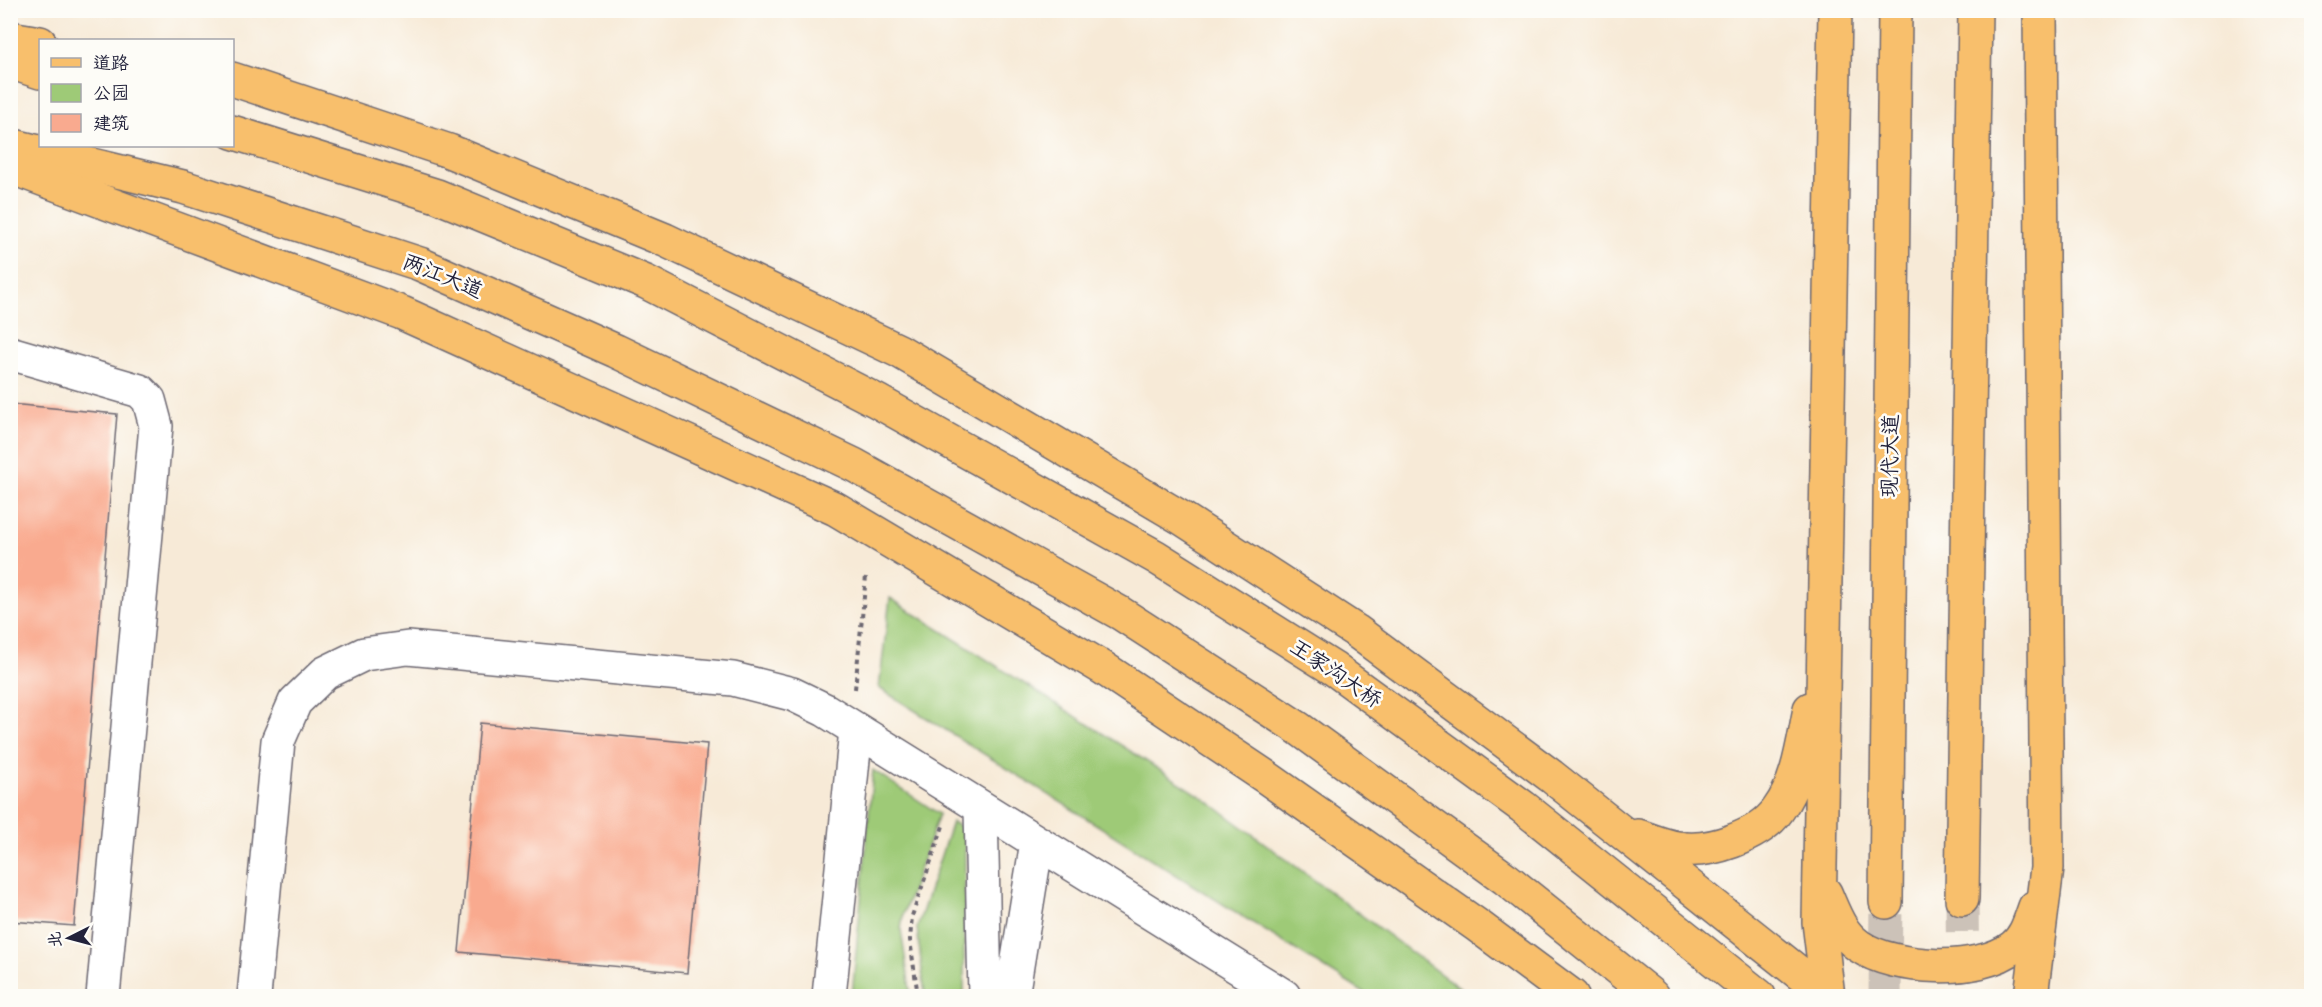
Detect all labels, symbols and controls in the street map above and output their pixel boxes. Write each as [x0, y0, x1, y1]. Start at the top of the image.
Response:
legend [39, 39, 234, 147]
text: 道路 [93, 50, 129, 74]
text: 公园 [93, 80, 129, 104]
text: 建筑 [93, 110, 129, 134]
street label: 两江大道 [400, 246, 488, 303]
street label: 现代大道 [1874, 414, 1903, 498]
street label: 王家沟大桥 [1286, 631, 1388, 712]
north arrow [39, 908, 99, 968]
text: 北 [42, 931, 65, 949]

